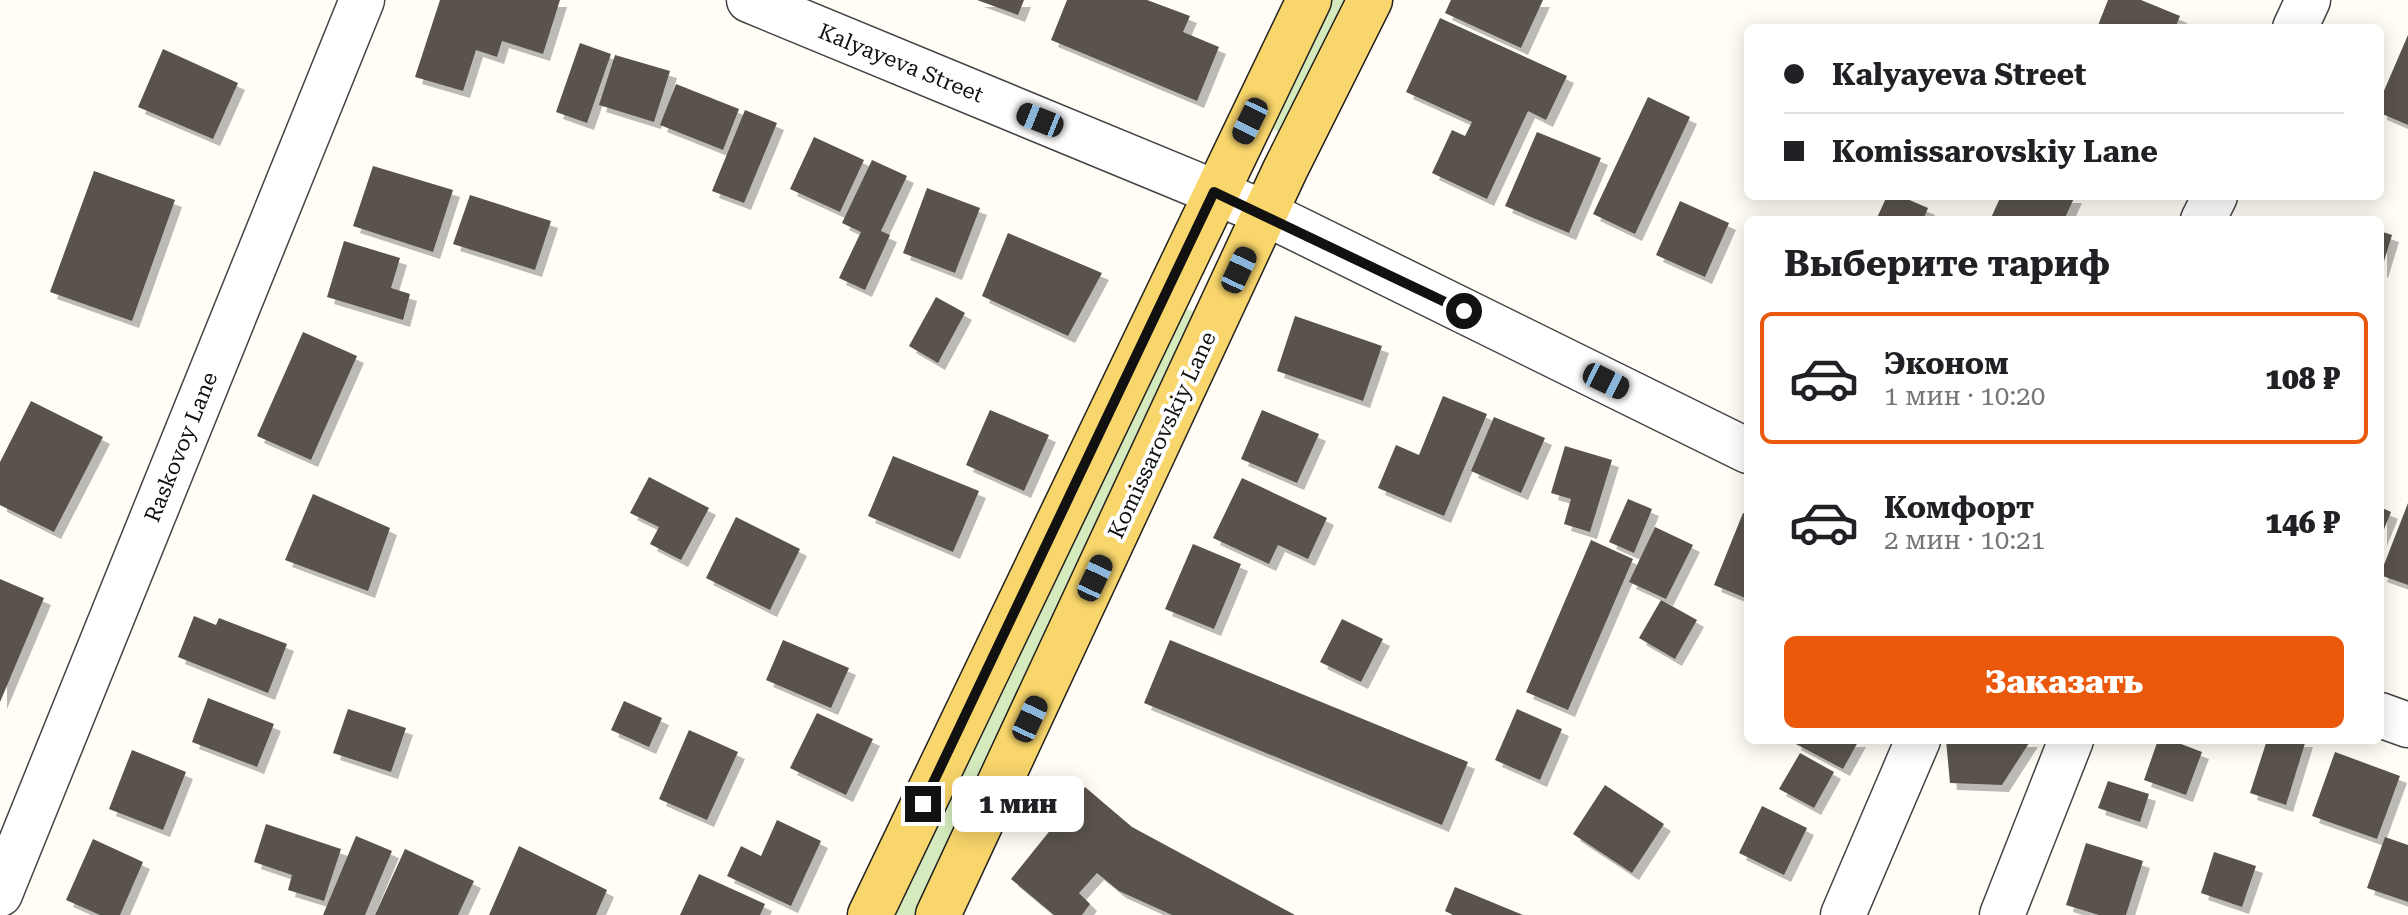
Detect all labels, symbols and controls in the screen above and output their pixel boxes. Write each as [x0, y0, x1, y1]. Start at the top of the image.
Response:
street label: Kalyayeva Street [815, 19, 987, 107]
text: Kalyayeva Street [1832, 57, 2086, 92]
car [1229, 94, 1271, 148]
car [1013, 100, 1067, 140]
text: Komissarovskiy Lane [1832, 134, 2158, 169]
car [1218, 243, 1260, 297]
text: Выберите тариф [1784, 243, 2110, 285]
route start [1446, 293, 1482, 329]
street label: Komissarovskiy Lane [1103, 328, 1221, 542]
icon: car [1788, 342, 1860, 414]
text: Эконом [1884, 346, 2009, 381]
car [1579, 360, 1633, 402]
text: 108 ₽ [2265, 361, 2340, 396]
street label: Raskovoy Lane [139, 368, 223, 526]
text: 1 мин · 10:20 [1884, 381, 2045, 411]
icon: car [1788, 486, 1860, 558]
text: Комфорт [1884, 490, 2034, 525]
text: 146 ₽ [2265, 505, 2340, 540]
text: 2 мин · 10:21 [1884, 525, 2045, 555]
car [1074, 551, 1116, 605]
button: Заказать [1784, 636, 2344, 728]
car [1009, 692, 1051, 746]
callout: 1 мин [951, 776, 1083, 832]
route end [905, 786, 941, 822]
text: 1 мин [979, 789, 1057, 819]

